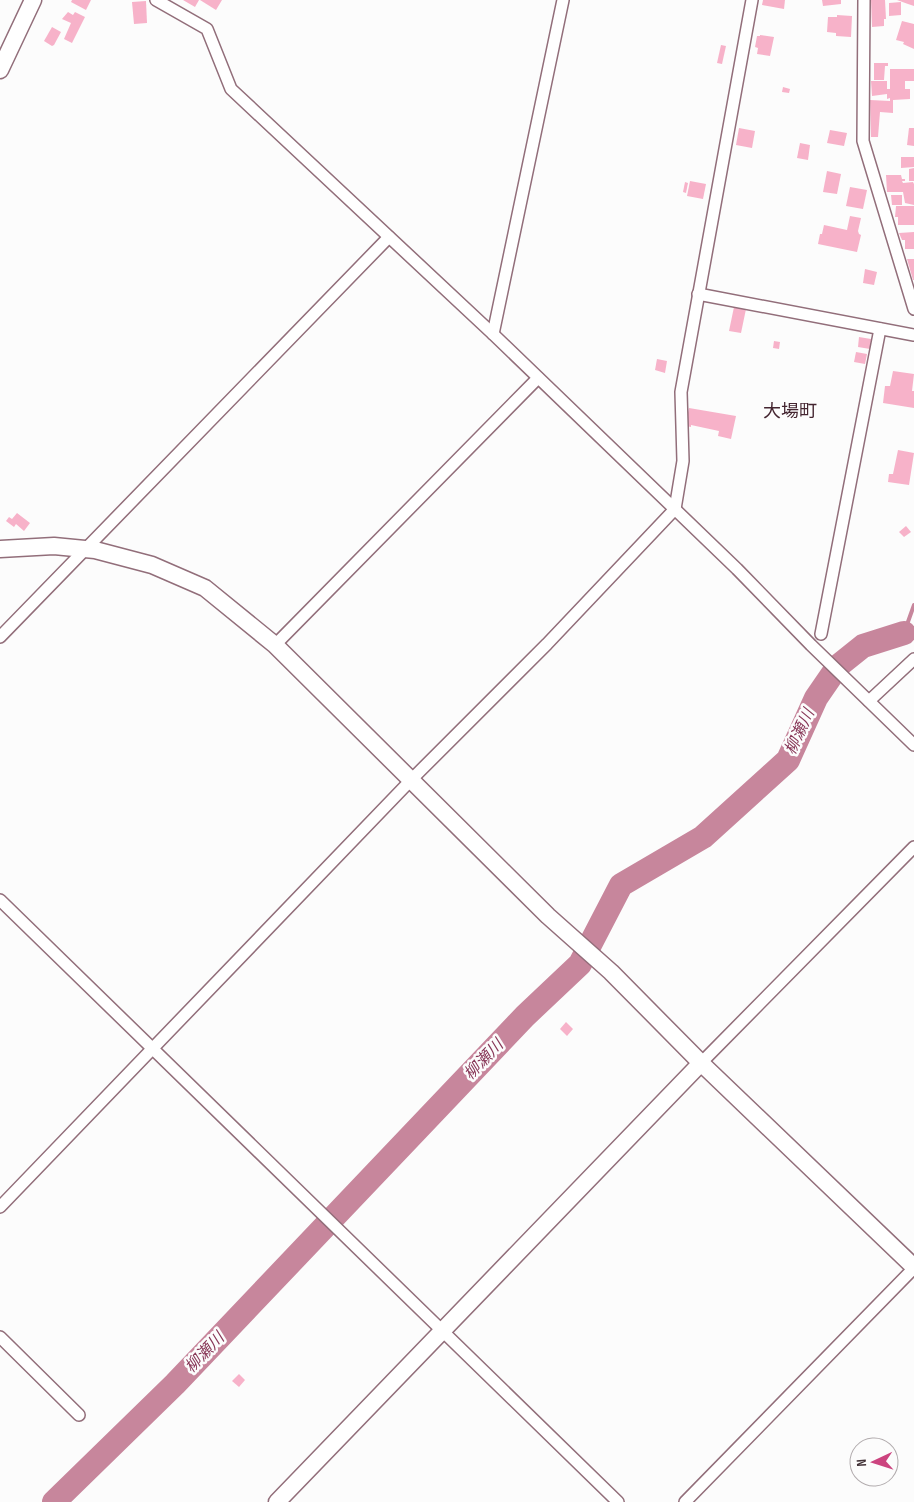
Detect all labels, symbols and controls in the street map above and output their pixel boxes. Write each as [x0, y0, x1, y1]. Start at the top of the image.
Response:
district label: 大場町 [763, 401, 817, 422]
water label: 柳瀬川 [781, 704, 820, 758]
water label: 柳瀬川 [460, 1035, 509, 1084]
water label: 柳瀬川 [181, 1328, 230, 1377]
north arrow [849, 1437, 899, 1487]
text: N [853, 1459, 870, 1467]

